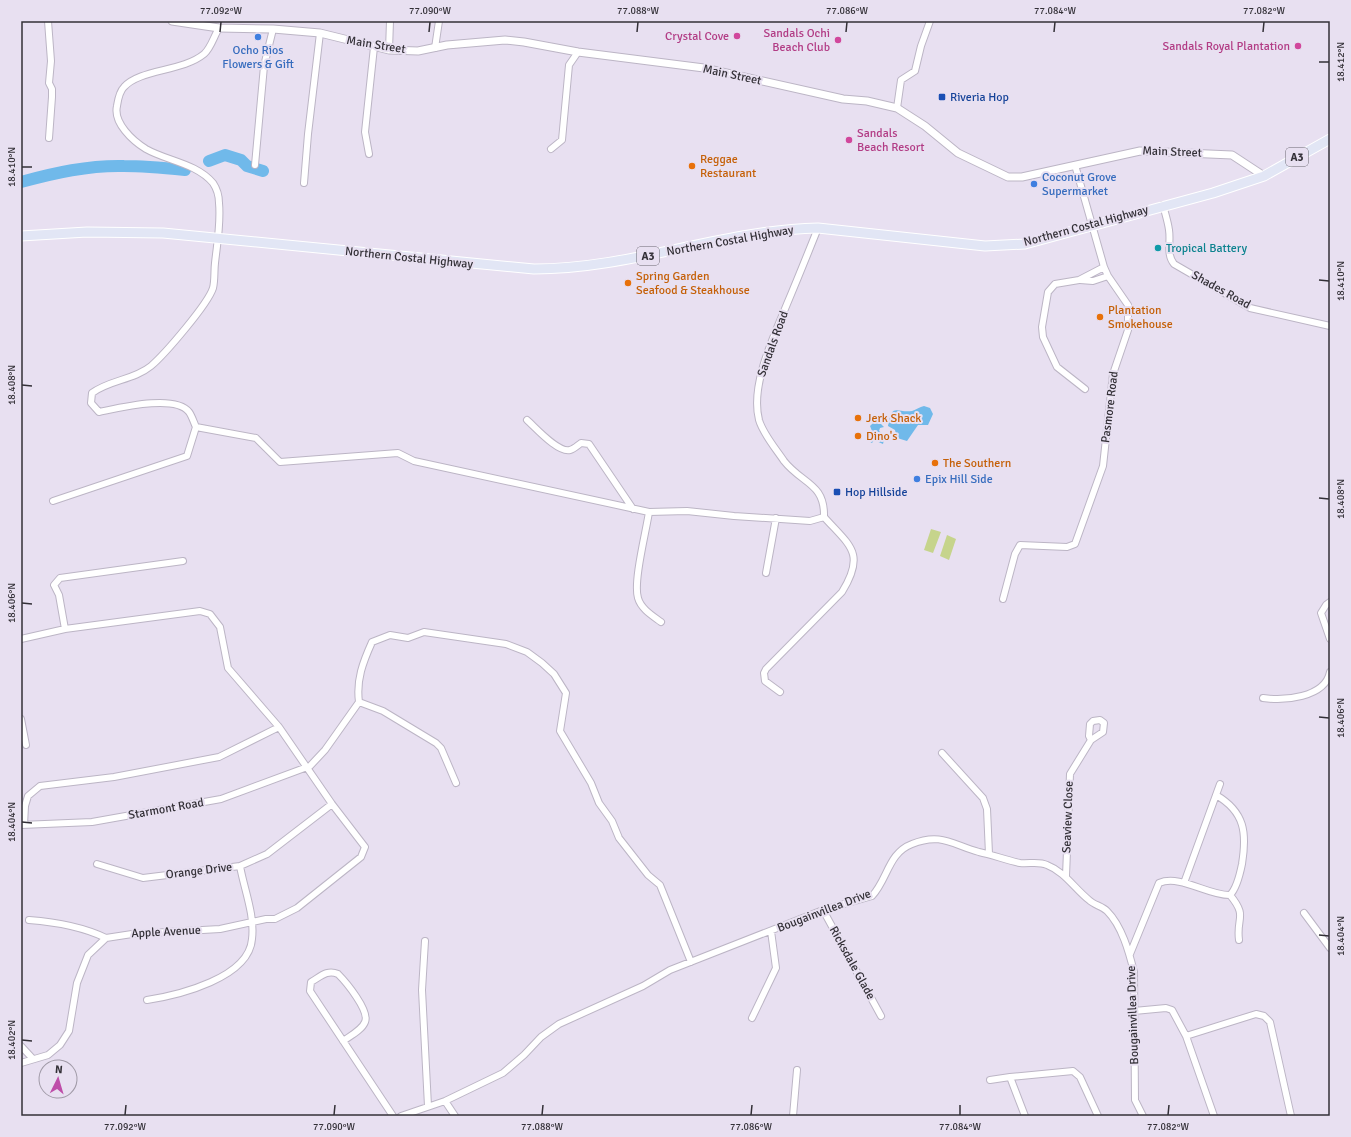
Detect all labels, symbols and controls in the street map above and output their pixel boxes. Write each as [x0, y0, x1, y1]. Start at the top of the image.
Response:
text: 77.092°W [200, 5, 242, 17]
text: 77.090°W [409, 5, 451, 17]
text: 77.088°W [617, 5, 659, 17]
text: 77.086°W [826, 5, 868, 17]
text: 77.084°W [1034, 5, 1076, 17]
text: 77.082°W [1243, 5, 1285, 17]
place label: Sandals Ochi Beach Club [764, 26, 830, 55]
place label: Crystal Cove [665, 29, 729, 44]
marker: Crystal Cove [732, 31, 742, 41]
marker: Ocho Rios Flowers & Gift [253, 32, 263, 42]
street label: Main Street [345, 33, 407, 57]
marker: Sandals Ochi Beach Club [833, 35, 843, 45]
place label: Sandals Royal Plantation [1163, 39, 1290, 54]
marker: Sandals Royal Plantation [1293, 41, 1303, 51]
text: 18.412°N [1335, 42, 1347, 82]
place label: Ocho Rios Flowers & Gift [222, 43, 294, 72]
street label: Main Street [701, 61, 763, 89]
place label: Riveria Hop [950, 90, 1009, 105]
marker: Riveria Hop [937, 92, 947, 102]
place label: Sandals Beach Resort [857, 126, 925, 155]
marker: Sandals Beach Resort [844, 135, 854, 145]
street label: Main Street [1142, 143, 1202, 161]
text: 18.410°N [6, 147, 18, 187]
road number: A3 [1286, 148, 1308, 166]
place label: Reggae Restaurant [700, 152, 756, 181]
marker: Reggae Restaurant [687, 161, 697, 171]
place label: Coconut Grove Supermarket [1042, 170, 1117, 199]
marker: Coconut Grove Supermarket [1029, 179, 1039, 189]
street label: Northern Costal Highway [1022, 202, 1150, 250]
street label: Northern Costal Highway [665, 222, 795, 260]
place label: Tropical Battery [1166, 241, 1248, 256]
marker: Tropical Battery [1153, 243, 1163, 253]
street label: Northern Costal Highway [344, 244, 474, 272]
road number: A3 [637, 247, 659, 265]
text: 18.410°N [1335, 261, 1347, 301]
street label: Shades Road [1189, 268, 1253, 312]
place label: Spring Garden Seafood & Steakhouse [636, 269, 750, 298]
marker: Spring Garden Seafood & Steakhouse [623, 278, 633, 288]
place label: Plantation Smokehouse [1108, 303, 1173, 332]
street label: Sandals Road [754, 309, 792, 379]
marker: Plantation Smokehouse [1095, 312, 1105, 322]
text: 18.408°N [6, 365, 18, 405]
street label: Pasmore Road [1098, 370, 1122, 444]
place label: Jerk Shack [866, 411, 921, 426]
marker: Jerk Shack [853, 413, 863, 423]
place label: Dino's [866, 429, 898, 444]
marker: Dino's [853, 431, 863, 441]
place label: The Southern [943, 456, 1011, 471]
marker: The Southern [930, 458, 940, 468]
place label: Epix Hill Side [925, 472, 993, 487]
marker: Epix Hill Side [912, 474, 922, 484]
text: 18.408°N [1335, 479, 1347, 519]
place label: Hop Hillside [845, 485, 908, 500]
marker: Hop Hillside [832, 487, 842, 497]
text: 18.406°N [6, 583, 18, 623]
text: 18.406°N [1335, 698, 1347, 738]
street label: Seaview Close [1059, 781, 1077, 853]
street label: Starmont Road [127, 795, 205, 823]
text: 18.404°N [6, 802, 18, 842]
street label: Orange Drive [165, 859, 233, 883]
street label: Bougainvillea Drive [775, 886, 873, 936]
text: 18.404°N [1335, 916, 1347, 956]
street label: Apple Avenue [131, 923, 201, 941]
street label: Ricksdale Glade [826, 924, 878, 1002]
street label: Bougainvillea Drive [1124, 965, 1142, 1065]
text: 18.402°N [6, 1020, 18, 1060]
north arrow [38, 1059, 78, 1099]
text: N [54, 1063, 63, 1076]
text: 77.092°W [104, 1121, 146, 1133]
text: 77.090°W [313, 1121, 355, 1133]
text: 77.088°W [521, 1121, 563, 1133]
text: 77.086°W [730, 1121, 772, 1133]
text: 77.084°W [939, 1121, 981, 1133]
text: 77.082°W [1147, 1121, 1189, 1133]

